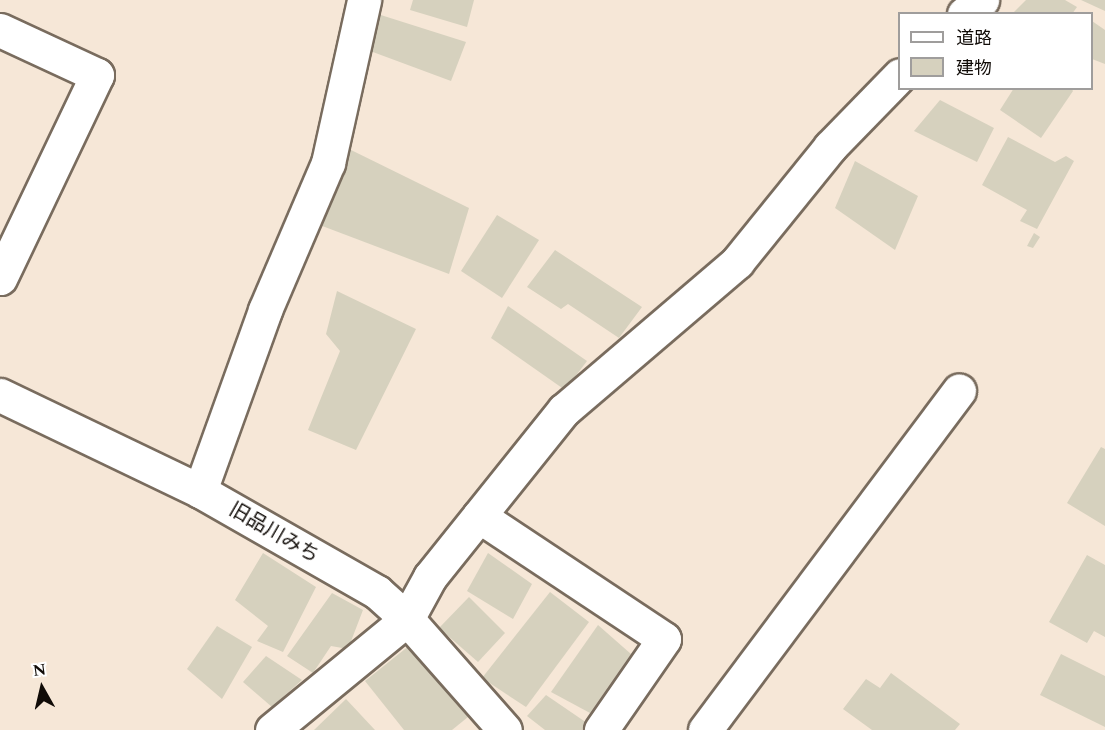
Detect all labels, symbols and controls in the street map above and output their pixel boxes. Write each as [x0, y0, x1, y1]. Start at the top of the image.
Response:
legend [898, 12, 1093, 90]
text: 道路 [956, 25, 992, 52]
text: 建物 [956, 55, 992, 82]
street label: 旧品川みち [225, 498, 323, 568]
text: N [31, 657, 48, 683]
north arrow [12, 658, 72, 718]

